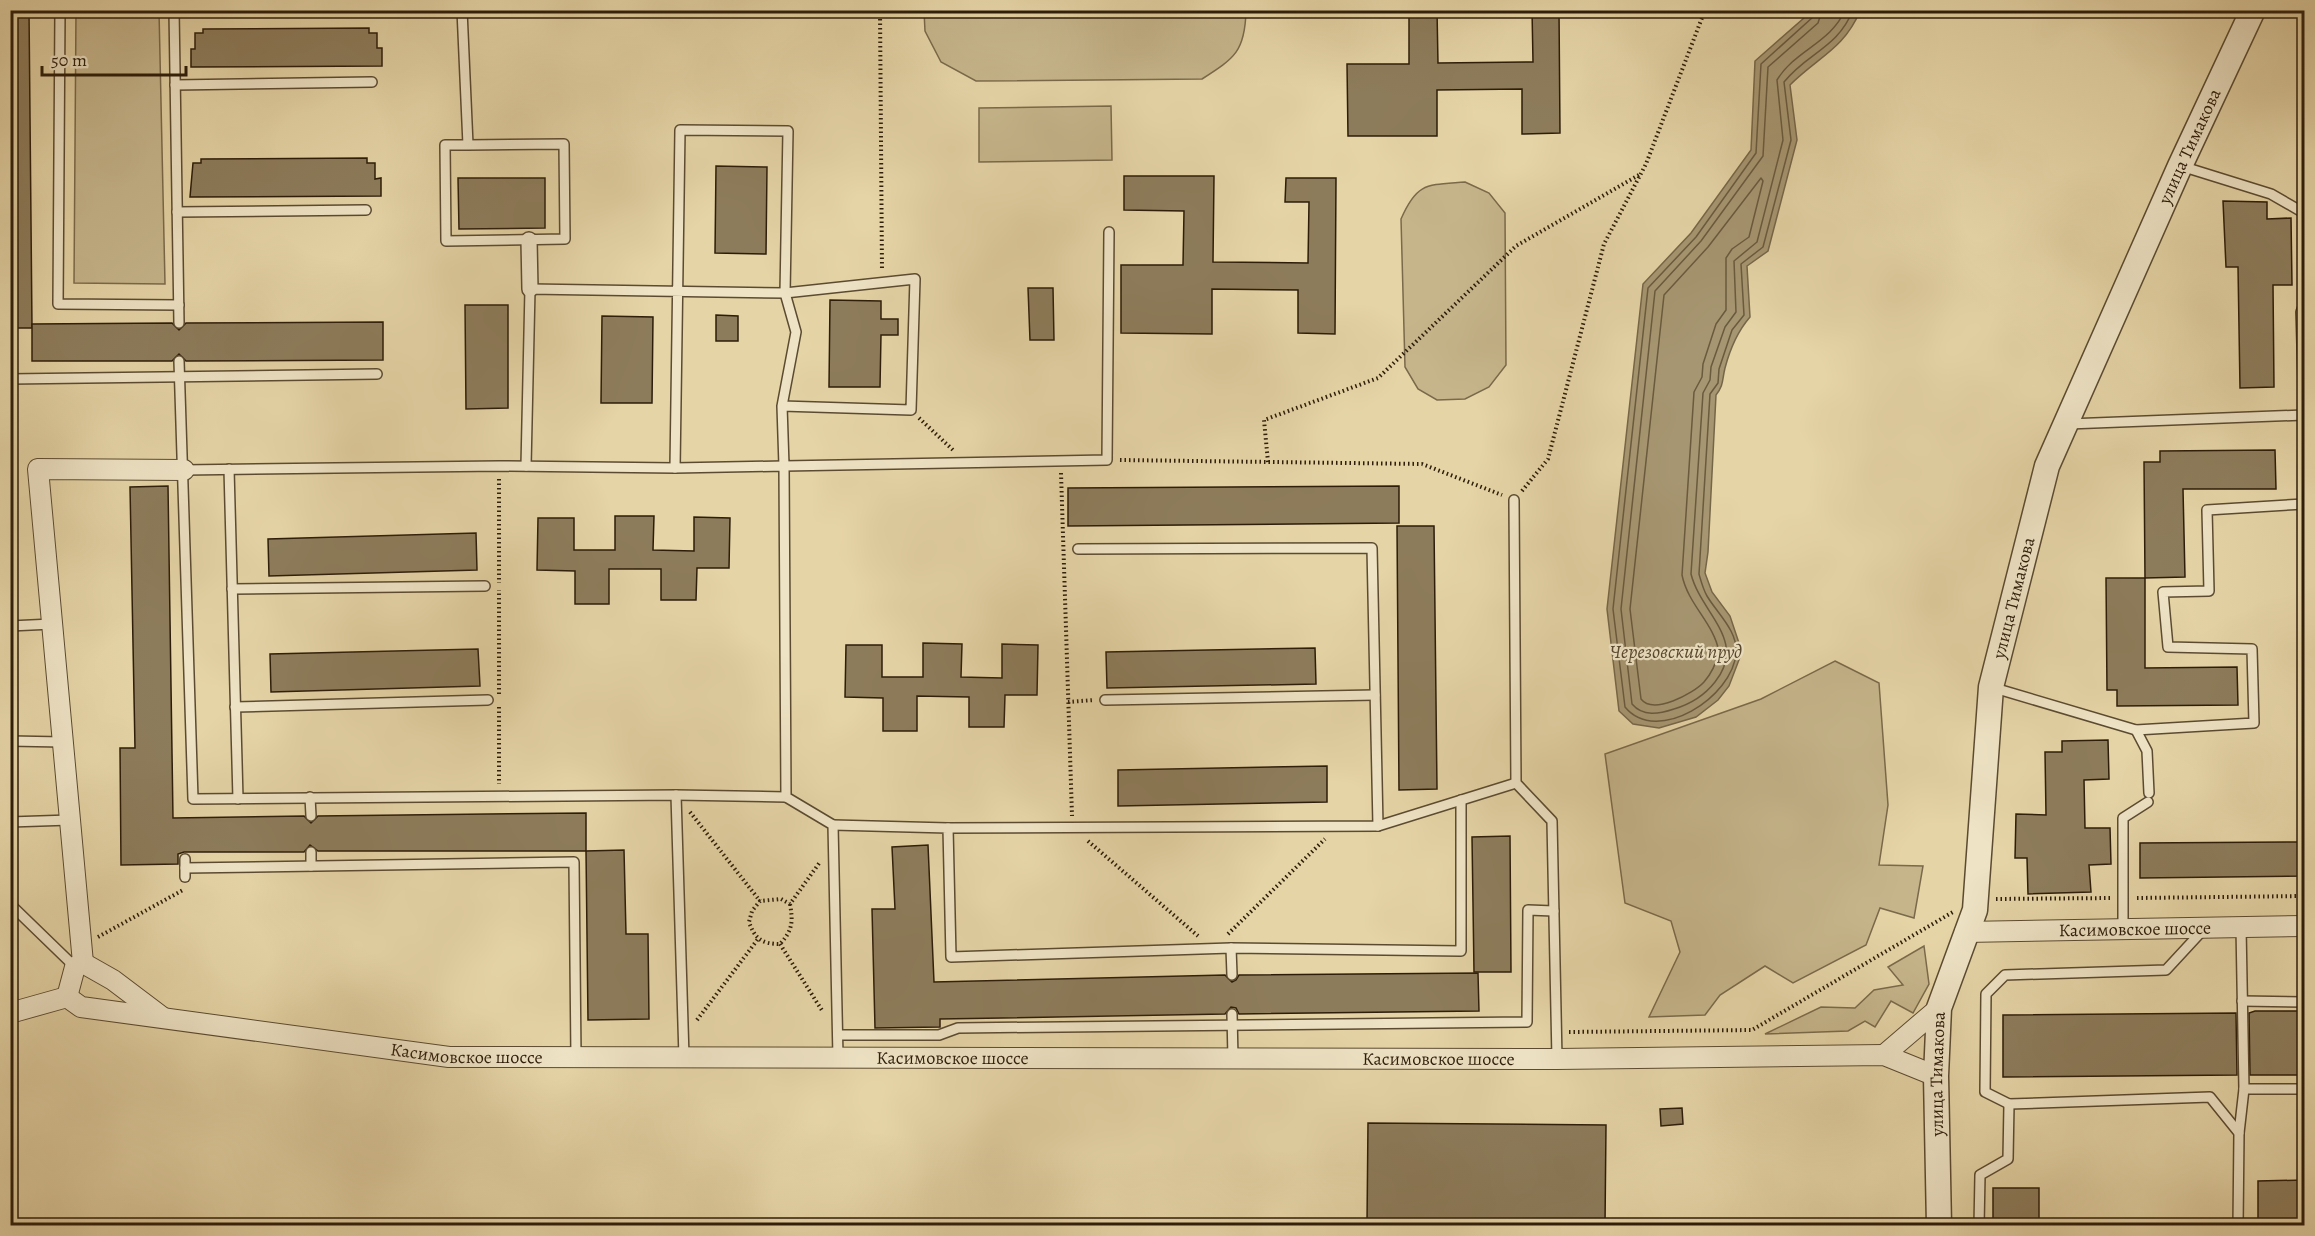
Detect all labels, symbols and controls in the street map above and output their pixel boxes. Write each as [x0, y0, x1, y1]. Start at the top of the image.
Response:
scale bar [42, 39, 186, 77]
text: 50 m [51, 48, 87, 72]
street label: улица Тимакова [2152, 84, 2227, 209]
street label: улица Тимакова [1986, 534, 2041, 662]
water label: Черезовский пруд [1610, 638, 1742, 665]
street label: Касимовское шоссе [2059, 916, 2211, 942]
street label: улица Тимакова [1924, 1010, 1951, 1138]
street label: Касимовское шоссе [389, 1037, 543, 1069]
street label: Касимовское шоссе [876, 1046, 1029, 1070]
street label: Касимовское шоссе [1362, 1047, 1515, 1071]

